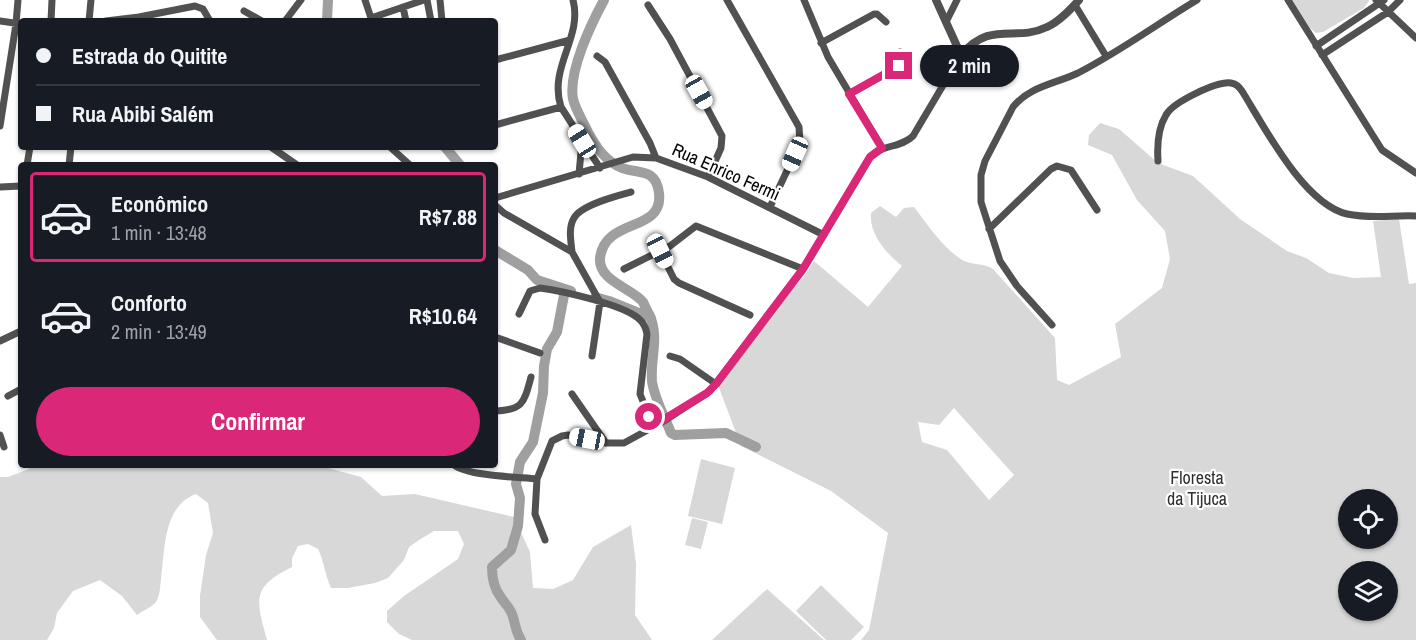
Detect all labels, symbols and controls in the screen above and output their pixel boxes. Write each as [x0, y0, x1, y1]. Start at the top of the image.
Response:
text: Estrada do Quitite [72, 41, 227, 71]
callout: 2 min [920, 45, 1019, 87]
route end [885, 52, 912, 79]
text: 2 min [948, 52, 991, 79]
car [682, 72, 716, 112]
text: Rua Abibi Salém [72, 99, 214, 129]
car [565, 121, 599, 161]
car [779, 134, 811, 174]
street label: Rua Enrico Fermi [668, 137, 784, 207]
text: Econômico [111, 189, 208, 219]
icon: car [39, 190, 93, 244]
text: R$7.88 [419, 202, 477, 232]
text: 1 min · 13:48 [111, 219, 207, 246]
car [644, 231, 676, 271]
text: Conforto [111, 288, 187, 318]
icon: car [39, 289, 93, 343]
text: R$10.64 [409, 301, 477, 331]
text: 2 min · 13:49 [111, 318, 207, 345]
button: Confirmar [36, 387, 480, 456]
route start [635, 403, 662, 430]
car [568, 427, 606, 451]
park label: Floresta da Tijuca [1167, 465, 1227, 511]
map controls [1338, 489, 1398, 621]
button: locate [1338, 489, 1398, 549]
button: layers [1338, 561, 1398, 621]

